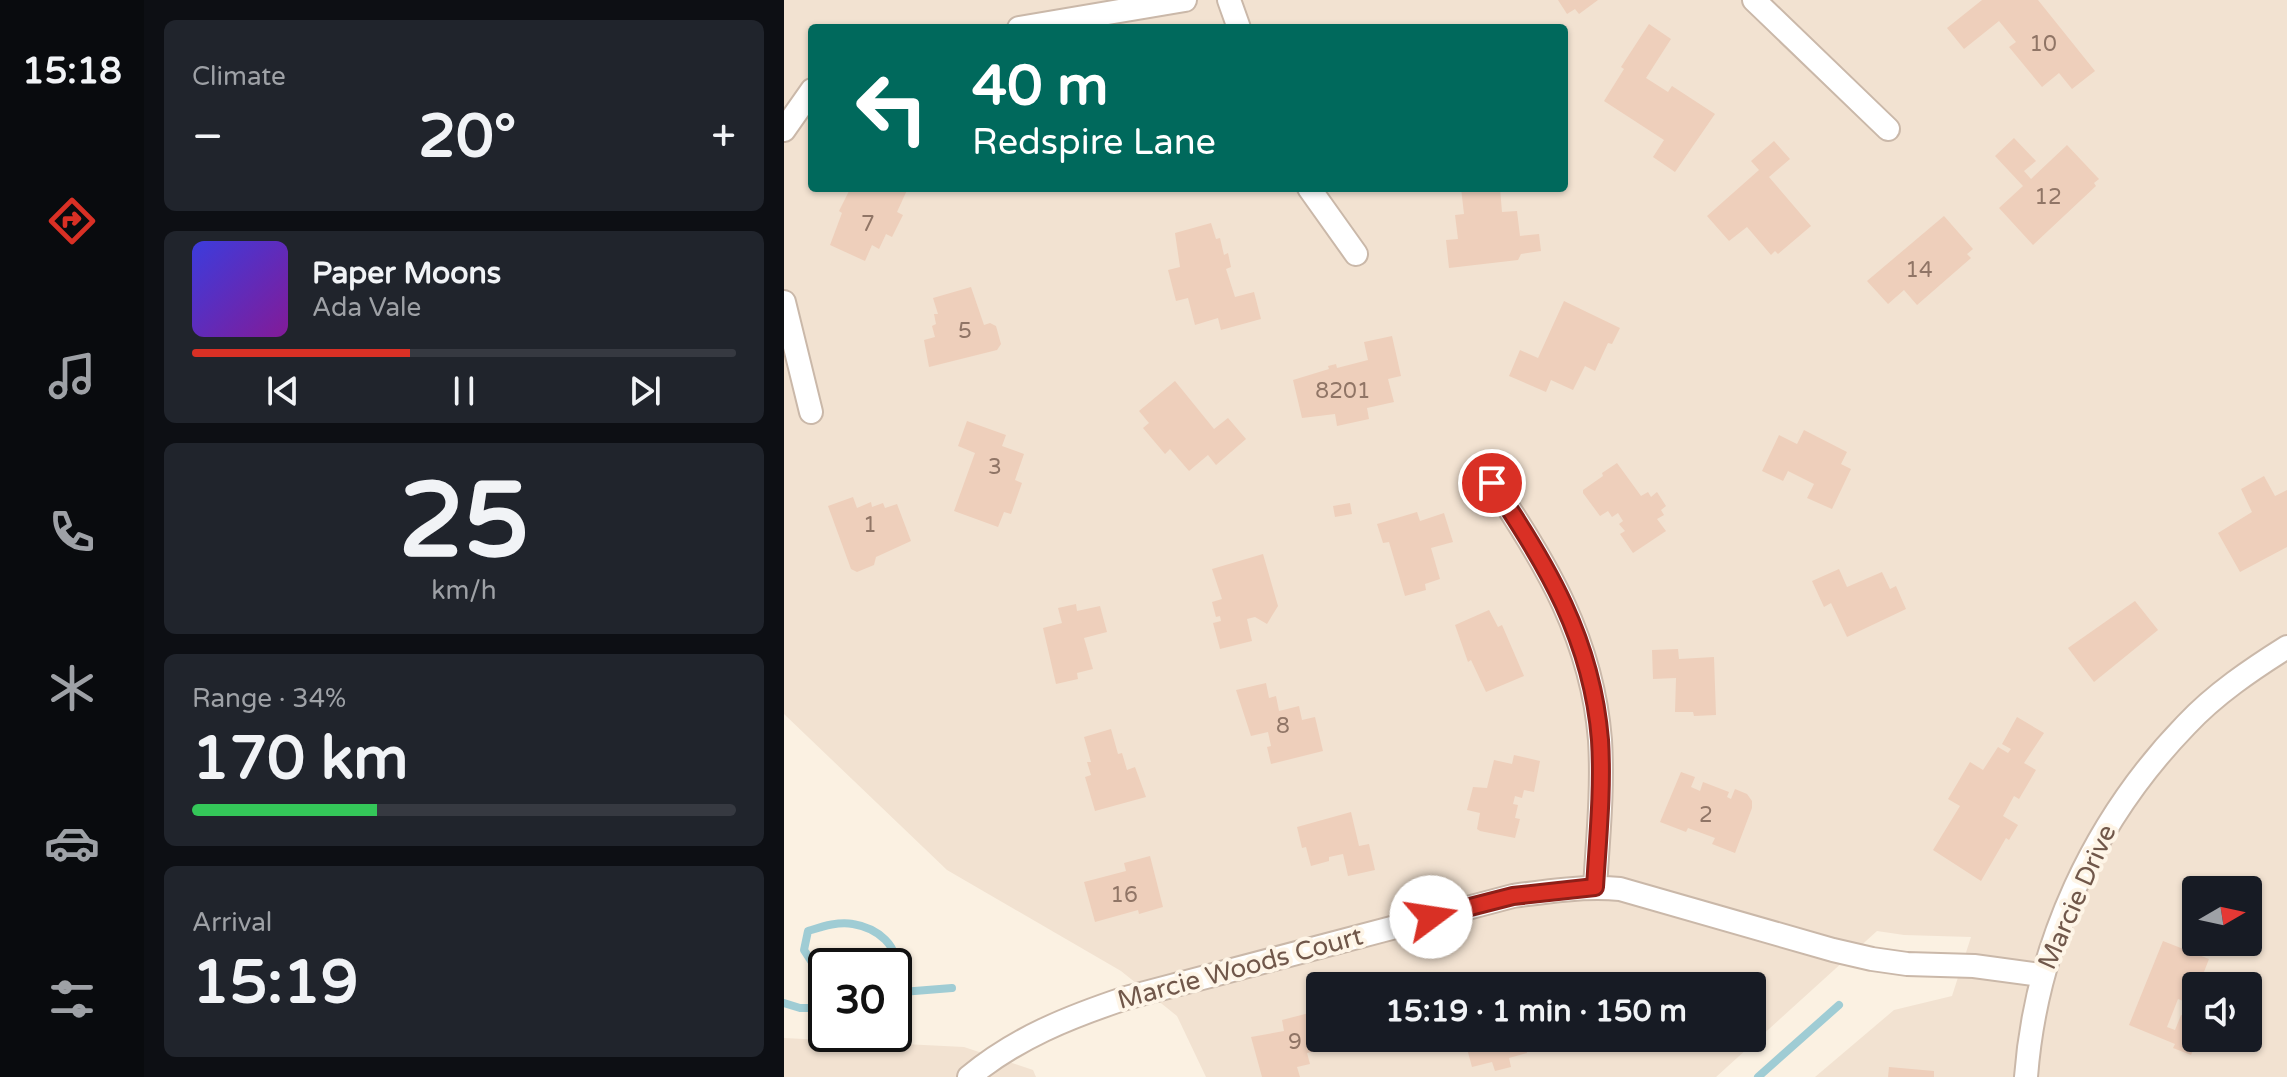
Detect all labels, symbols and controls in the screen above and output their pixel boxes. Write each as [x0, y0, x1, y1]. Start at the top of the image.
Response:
house number: 10 [2029, 31, 2057, 57]
text: 15:18 [22, 50, 122, 93]
text: 40 m [972, 53, 1108, 120]
icon: left [840, 56, 944, 160]
text: Climate [192, 61, 286, 92]
text: 20° [418, 101, 516, 173]
text: − [192, 111, 223, 164]
text: + [711, 111, 736, 164]
text: Redspire Lane [972, 121, 1216, 164]
house number: 12 [2034, 184, 2062, 210]
icon: directions [44, 193, 100, 249]
house number: 7 [861, 211, 875, 237]
text: Paper Moons [312, 255, 501, 292]
house number: 14 [1905, 257, 1933, 283]
text: Ada Vale [312, 292, 421, 323]
house number: 5 [958, 318, 972, 344]
icon: music [44, 348, 100, 404]
icon: previous [261, 369, 305, 413]
icon: pause [442, 369, 486, 413]
icon: next [623, 369, 667, 413]
house number: 8201 [1315, 378, 1371, 404]
pin [1458, 449, 1526, 517]
house number: 3 [988, 454, 1002, 480]
text: 25 [399, 460, 529, 585]
icon: arrive [1470, 461, 1514, 505]
icon: phone [44, 504, 100, 560]
house number: 1 [863, 512, 877, 538]
text: km/h [431, 575, 497, 606]
icon: climate [44, 660, 100, 716]
text: Range · 34% [192, 683, 346, 714]
house number: 8 [1276, 713, 1290, 739]
text: 170 km [192, 723, 408, 795]
house number: 2 [1699, 802, 1713, 828]
icon: car [44, 815, 100, 871]
street label: Marcie Drive [2031, 820, 2123, 974]
position arrow [1389, 875, 1473, 959]
north arrow [2182, 876, 2262, 956]
map controls [2182, 876, 2262, 1052]
house number: 16 [1110, 882, 1138, 908]
text: Arrival [192, 907, 272, 938]
street label: Marcie Woods Court [1114, 920, 1366, 1016]
text: 15:19 [192, 947, 358, 1019]
speed limit sign: 30 [808, 948, 912, 1052]
icon: filters [44, 971, 100, 1027]
button: sound [2182, 972, 2262, 1052]
text: 15:19 · 1 min · 150 m [1385, 993, 1687, 1030]
house number: 9 [1288, 1029, 1302, 1055]

